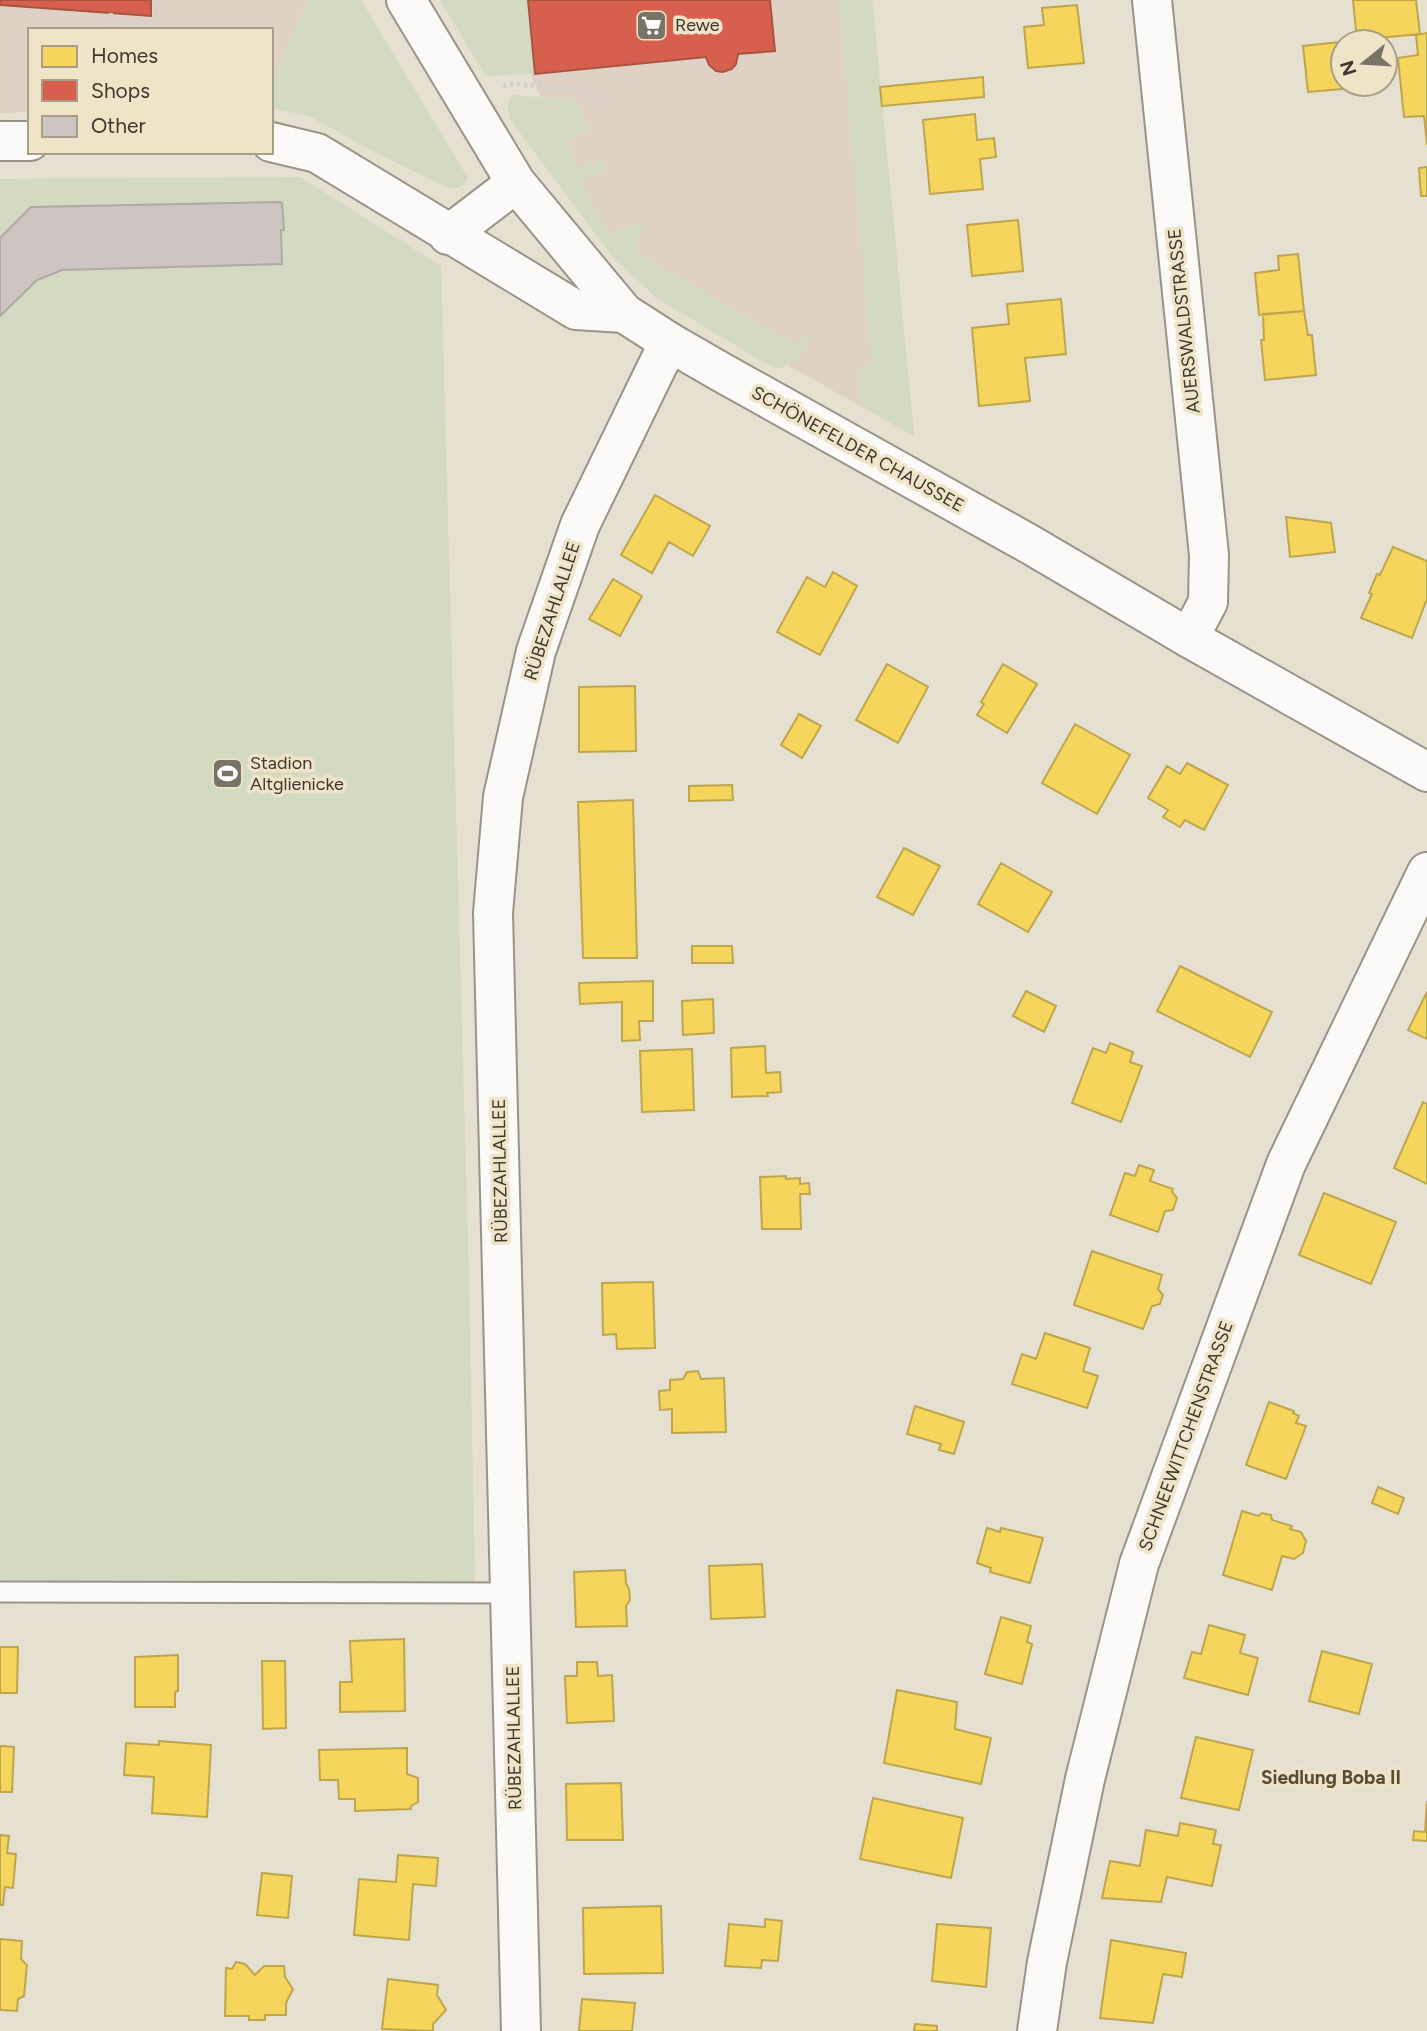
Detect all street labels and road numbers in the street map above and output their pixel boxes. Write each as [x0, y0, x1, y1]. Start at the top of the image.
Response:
street label: AUERSWALDSTRASSE [1163, 227, 1205, 415]
street label: SCHÖNEFELDER CHAUSSEE [748, 381, 968, 517]
street label: RÜBEZAHLALLEE [519, 539, 585, 683]
street label: RÜBEZAHLALLEE [488, 1099, 512, 1243]
street label: SCHNEEWITTCHENSTRASSE [1134, 1318, 1238, 1554]
street label: RÜBEZAHLALLEE [502, 1666, 526, 1810]

